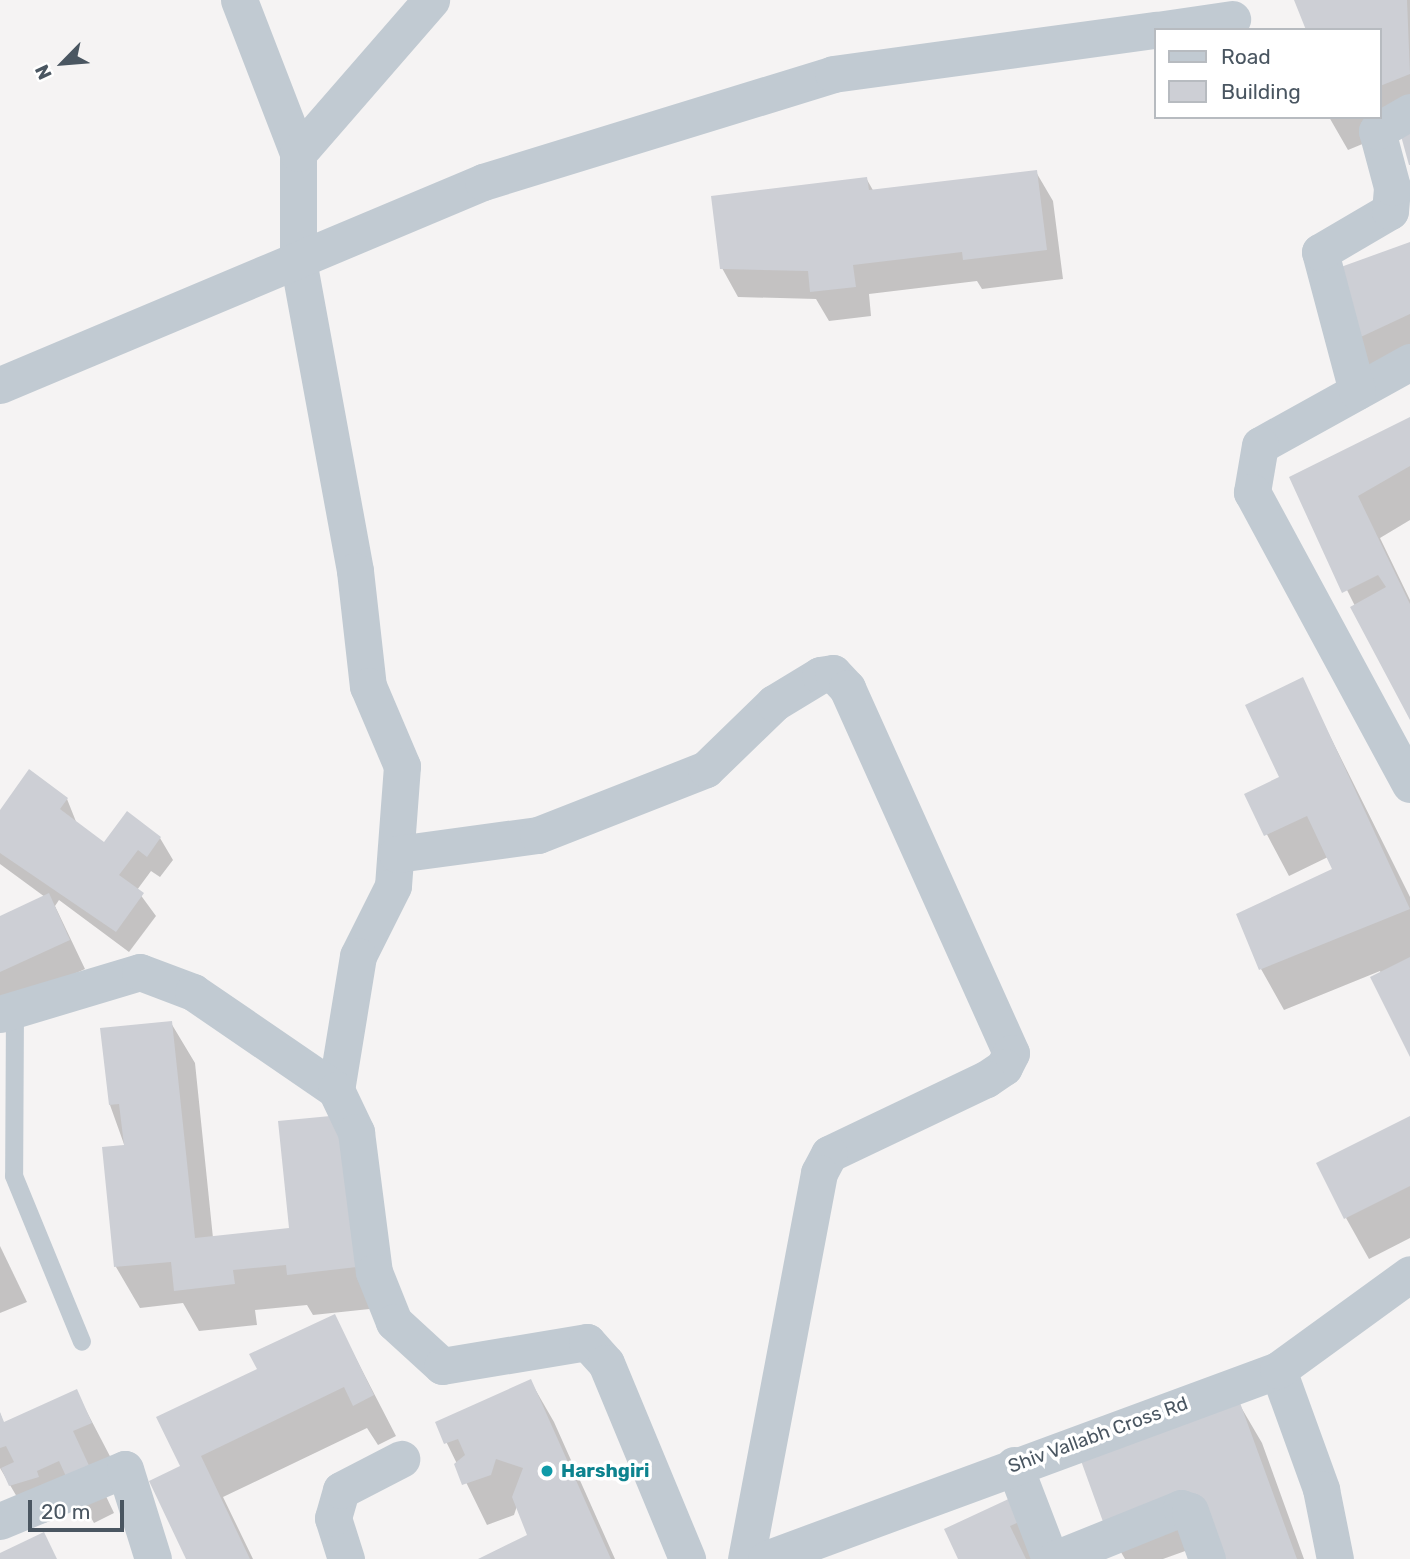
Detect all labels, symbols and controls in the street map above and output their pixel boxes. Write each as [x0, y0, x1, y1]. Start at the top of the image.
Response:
north arrow [28, 28, 98, 98]
legend [1154, 28, 1382, 119]
text: Road [1221, 44, 1271, 69]
text: N [30, 61, 57, 83]
text: Building [1221, 79, 1301, 104]
street label: Shiv Vallabh Cross Rd [1005, 1392, 1191, 1478]
place label: Harshgiri [561, 1460, 649, 1482]
marker: Harshgiri [539, 1463, 555, 1479]
scale bar [32, 1486, 128, 1530]
text: 20 m [41, 1499, 90, 1524]

